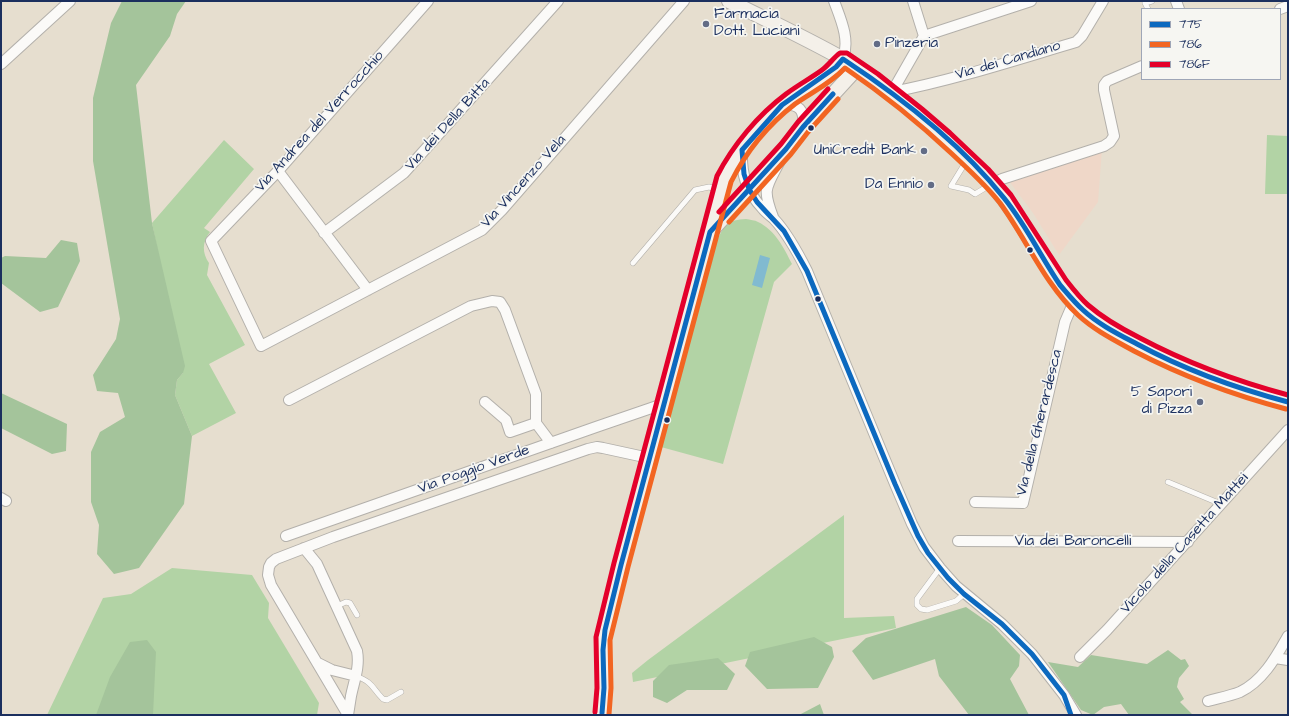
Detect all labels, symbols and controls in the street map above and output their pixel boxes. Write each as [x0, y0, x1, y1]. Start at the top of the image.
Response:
place label: Farmacia Dott. Luciani [714, 6, 800, 41]
legend [1141, 8, 1281, 80]
text: 775 [1179, 16, 1202, 33]
marker: Farmacia Dott. Luciani [701, 19, 711, 29]
place label: Pinzeria [885, 35, 938, 53]
text: 786 [1179, 36, 1202, 53]
street label: Via dei Candiano [953, 37, 1063, 85]
marker: Pinzeria [872, 39, 882, 49]
street label: Via Andrea del Verrocchio [252, 48, 388, 196]
text: 786F [1179, 56, 1210, 73]
street label: Via dei Della Bitta [402, 75, 494, 175]
unlabelled marker [806, 123, 816, 133]
street label: Via Vincenzo Vela [478, 132, 570, 232]
place label: UniCredit Bank [814, 142, 916, 160]
marker: UniCredit Bank [919, 146, 929, 156]
place label: Da Ennio [865, 176, 923, 194]
marker: Da Ennio [926, 180, 936, 190]
unlabelled marker [1025, 245, 1035, 255]
unlabelled marker [813, 294, 823, 304]
street label: Via della Gherardesca [1013, 348, 1067, 498]
place label: 5 Sapori di Pizza [1131, 384, 1192, 419]
marker: 5 Sapori di Pizza [1195, 397, 1205, 407]
unlabelled marker [662, 415, 672, 425]
street label: Via Poggio Verde [416, 442, 532, 498]
street label: Vicolo della Casetta Mattei [1117, 470, 1253, 618]
street label: Via dei Baroncelli [1015, 533, 1131, 551]

